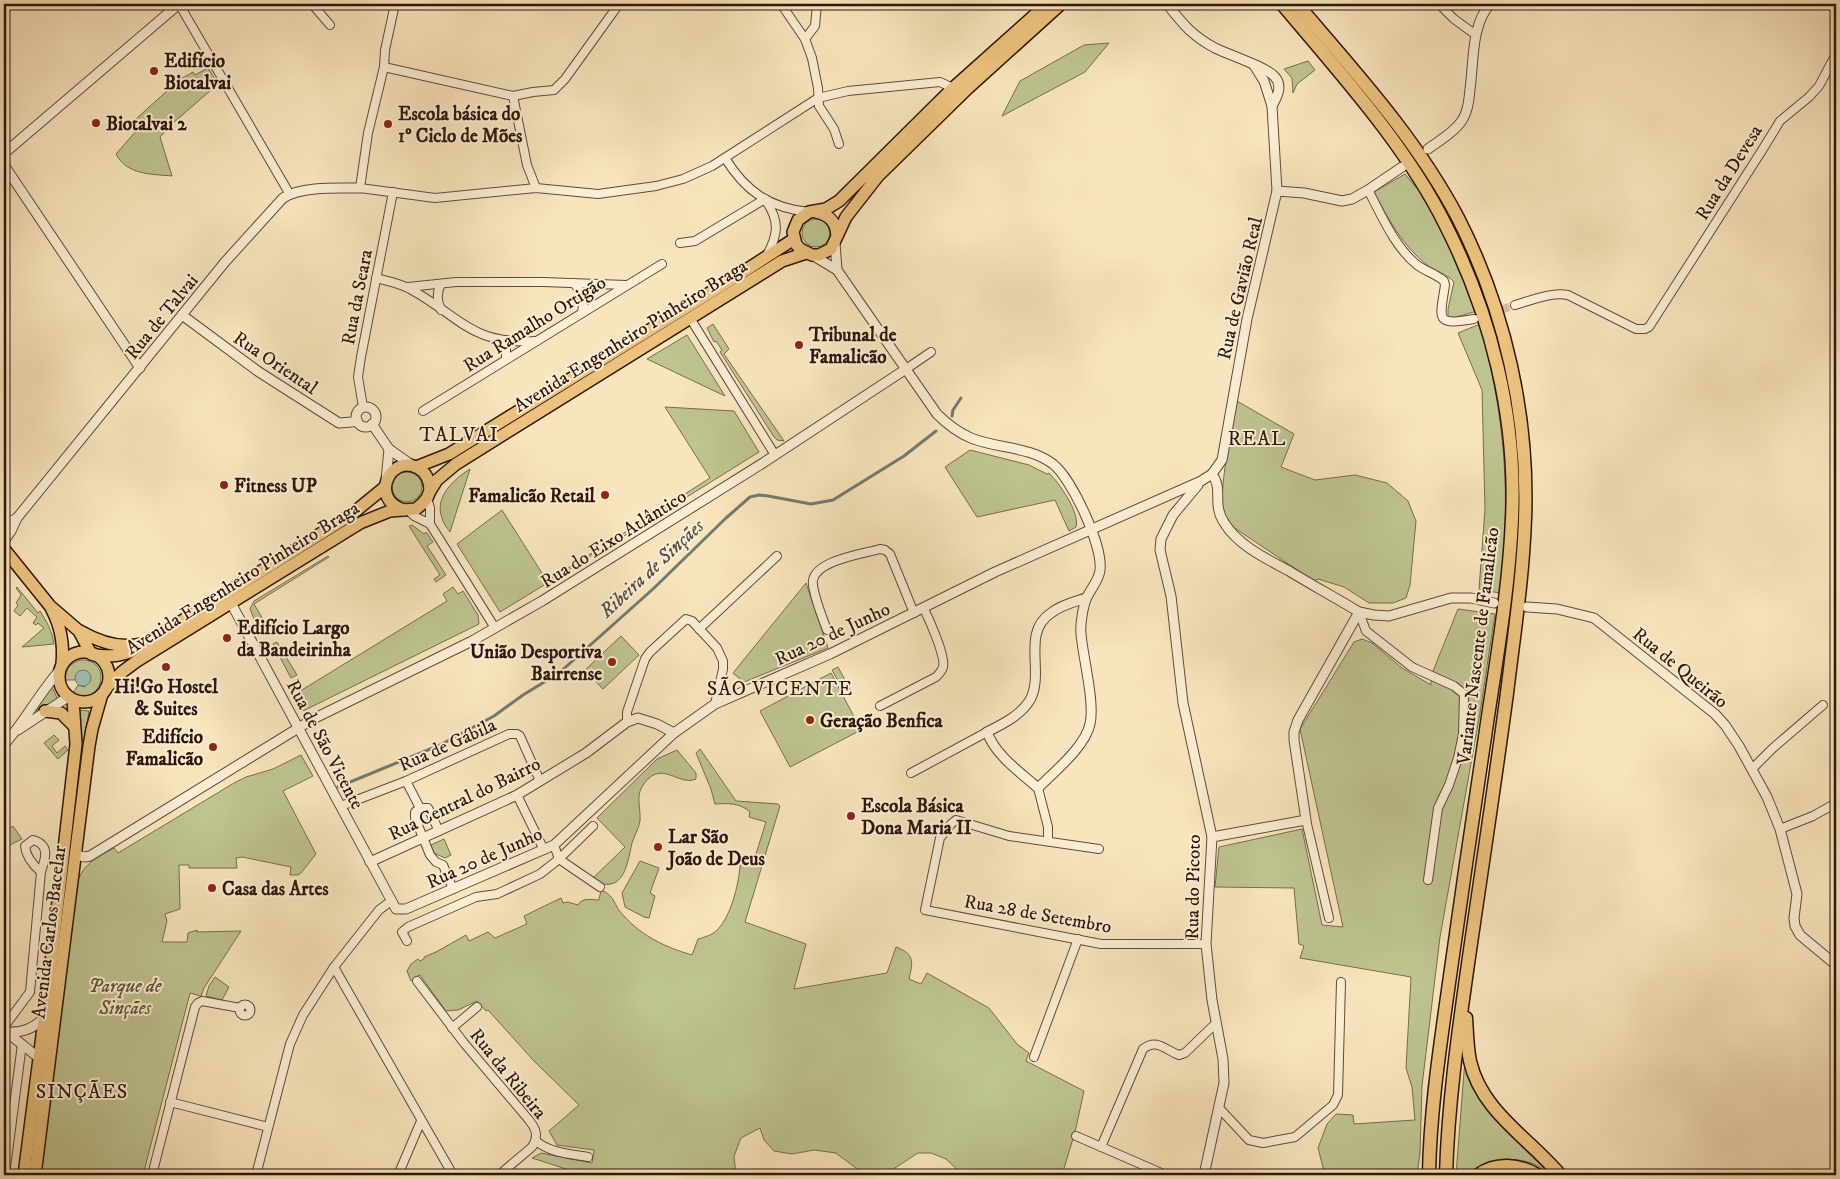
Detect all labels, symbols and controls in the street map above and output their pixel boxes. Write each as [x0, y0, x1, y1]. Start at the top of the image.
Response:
place label: Edifício Biotalvai [164, 50, 231, 95]
marker: Edifício Biotalvai [148, 65, 160, 77]
place label: Escola básica do 1º Ciclo de Mões [398, 103, 523, 148]
place label: Biotalvai 2 [106, 113, 187, 136]
marker: Biotalvai 2 [90, 117, 102, 129]
marker: Escola básica do 1º Ciclo de Mões [382, 118, 394, 130]
street label: Rua da Devesa [1691, 121, 1768, 225]
street label: Rua de Gavião Real [1213, 215, 1268, 362]
street label: Rua da Seara [337, 248, 378, 347]
street label: Avenida Engenheiro Pinheiro Braga [510, 255, 752, 418]
street label: Rua de Talvai [121, 270, 204, 364]
street label: Rua Ramalho Ortigão [459, 271, 610, 377]
place label: Tribunal de Famalicão [808, 324, 897, 369]
street label: Rua Oriental [229, 327, 322, 400]
marker: Tribunal de Famalicão [793, 339, 805, 351]
district label: TALVAI [419, 423, 499, 448]
district label: REAL [1228, 427, 1286, 452]
place label: Fitness UP [234, 475, 317, 498]
marker: Fitness UP [218, 479, 230, 491]
place label: Famalicão Retail [468, 485, 595, 508]
street label: Rua do Eixo Atlântico [537, 485, 691, 594]
marker: Famalicão Retail [599, 489, 611, 501]
street label: Avenida Engenheiro Pinheiro Braga [122, 497, 364, 660]
water label: Ribeira de Sinçães [594, 514, 710, 625]
street label: Variante Nascente de Famalicão [1452, 526, 1504, 767]
street label: Rua 20 de Junho [771, 598, 894, 671]
place label: Edifício Largo da Bandeirinha [237, 617, 352, 662]
street label: Rua de Queirão [1628, 623, 1732, 714]
marker: Edifício Largo da Bandeirinha [221, 632, 233, 644]
place label: União Desportiva Bairrense [470, 641, 603, 686]
marker: União Desportiva Bairrense [606, 656, 618, 668]
marker: Hi!Go Hostel & Suites [160, 661, 172, 673]
place label: Hi!Go Hostel & Suites [114, 676, 218, 721]
street label: Rua de São Vicente [281, 676, 369, 813]
district label: SÃO VICENTE [707, 676, 853, 702]
place label: Geração Benfica [820, 710, 944, 733]
street label: Rua de Gábila [395, 714, 500, 777]
marker: Geração Benfica [804, 714, 816, 726]
place label: Edifício Famalicão [125, 726, 203, 771]
marker: Edifício Famalicão [207, 741, 219, 753]
street label: Rua Central do Bairro [385, 753, 545, 846]
place label: Escola Básica Dona Maria II [861, 795, 972, 840]
marker: Escola Básica Dona Maria II [845, 810, 857, 822]
street label: Rua 20 de Junho [423, 823, 546, 894]
place label: Lar São João de Deus [666, 826, 765, 871]
street label: Rua do Picoto [1181, 834, 1206, 940]
marker: Lar São João de Deus [652, 841, 664, 853]
street label: Avenida Carlos Bacelar [27, 844, 72, 1020]
place label: Casa das Artes [222, 878, 329, 901]
marker: Casa das Artes [206, 882, 218, 894]
street label: Rua 28 de Setembro [962, 890, 1113, 939]
park label: Parque de Sinçães [89, 975, 162, 1020]
street label: Rua da Ribeira [464, 1024, 551, 1124]
district label: SINÇÃES [36, 1079, 128, 1105]

